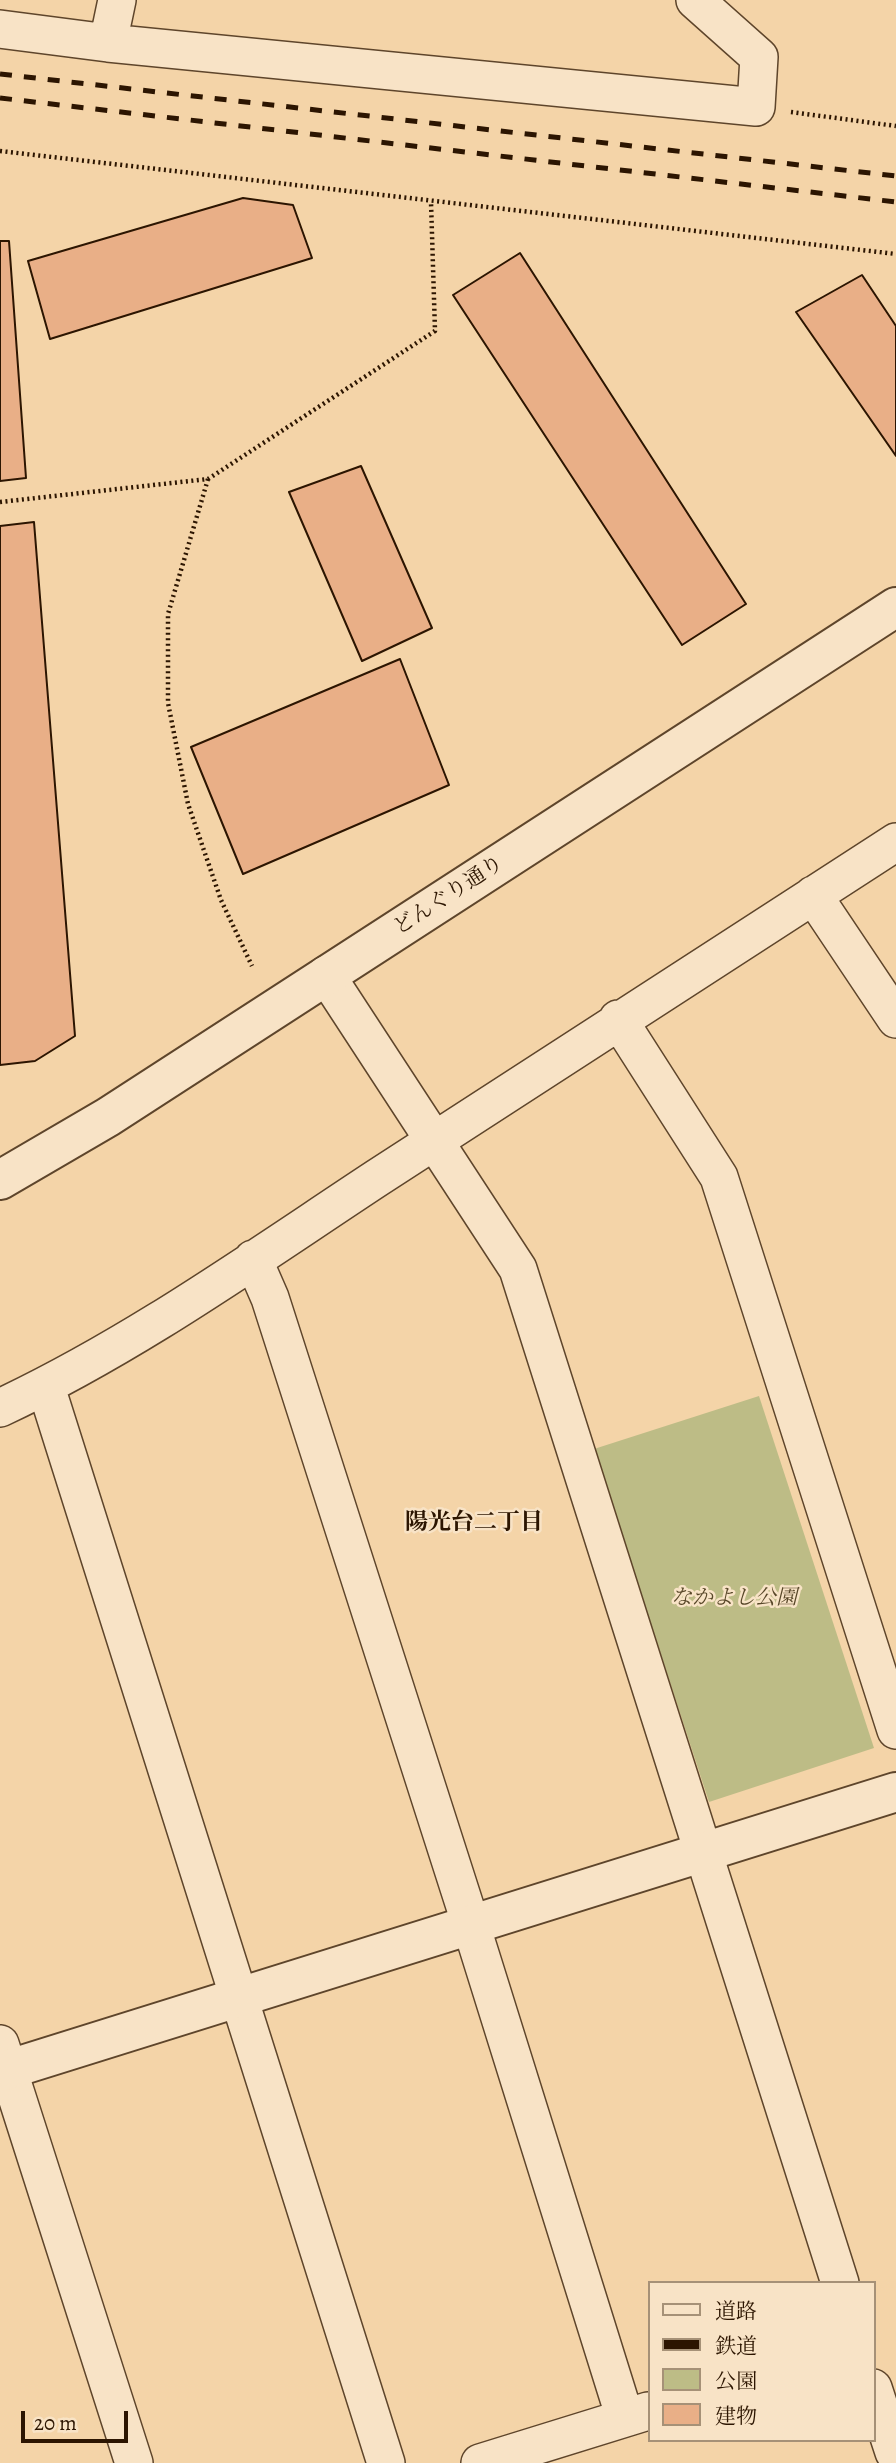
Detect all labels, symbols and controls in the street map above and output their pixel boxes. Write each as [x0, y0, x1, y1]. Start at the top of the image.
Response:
street label: どんぐり通り [389, 851, 509, 941]
district label: 陽光台二丁目 [405, 1509, 543, 1537]
park label: なかよし公園 [671, 1586, 797, 1612]
legend [648, 2281, 875, 2442]
text: 道路 [715, 2297, 757, 2325]
text: 鉄道 [715, 2332, 757, 2360]
text: 公園 [715, 2367, 757, 2395]
scale bar [24, 2396, 131, 2440]
text: 建物 [715, 2402, 757, 2430]
text: 20 m [34, 2409, 77, 2437]

